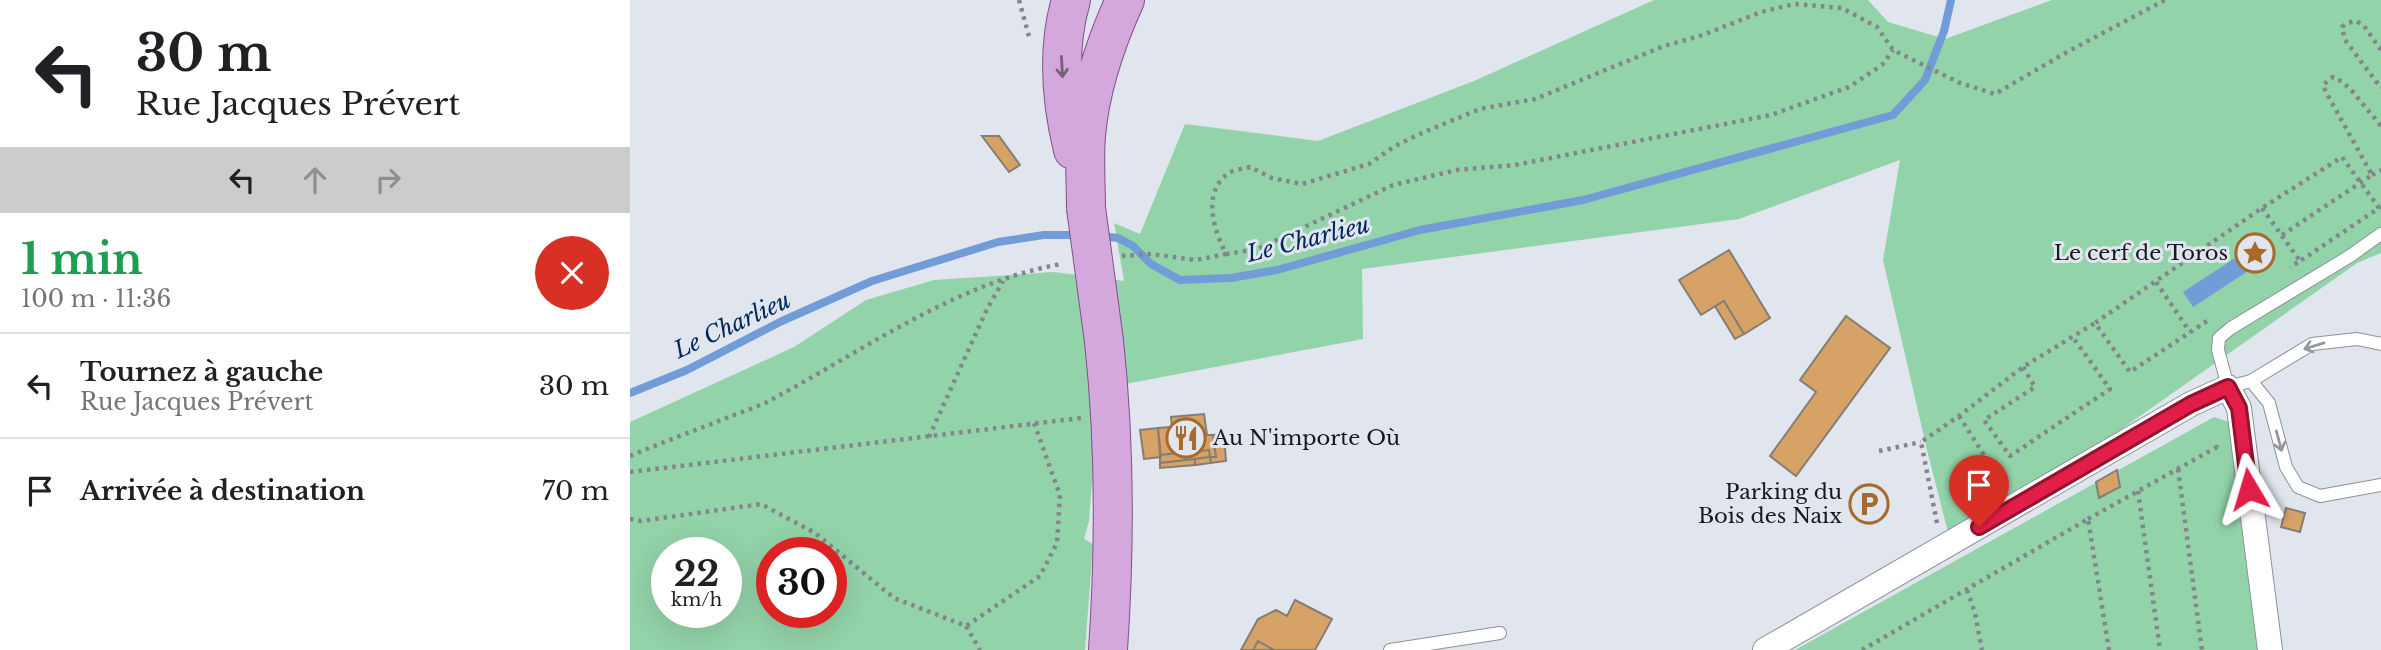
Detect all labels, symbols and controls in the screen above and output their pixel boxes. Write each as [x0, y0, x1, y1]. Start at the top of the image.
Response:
text: 30 m [136, 23, 271, 84]
icon: left [21, 28, 112, 119]
one-way arrow [1056, 55, 1069, 78]
text: Rue Jacques Prévert [136, 84, 460, 124]
icon: left [223, 161, 261, 199]
icon: ahead [296, 161, 334, 199]
icon: right [369, 161, 407, 199]
water label: Le Charlieu [1243, 210, 1372, 268]
place icon: Le cerf de Toros [2234, 232, 2276, 274]
text: 1 min [21, 233, 143, 285]
button: close [535, 236, 609, 310]
place label: Le cerf de Toros [2054, 240, 2228, 266]
text: 100 m · 11:36 [21, 285, 171, 313]
water label: Le Charlieu [668, 286, 795, 365]
one-way arrow [2304, 340, 2326, 353]
text: Tournez à gauche [80, 356, 323, 388]
icon: left [21, 367, 59, 405]
text: 30 m [539, 370, 609, 402]
text: Rue Jacques Prévert [80, 388, 313, 416]
restaurant icon: Au N'importe Où [1165, 417, 1207, 459]
place label: Au N'importe Où [1212, 425, 1400, 451]
one-way arrow [2273, 430, 2286, 452]
position arrow [2212, 452, 2286, 526]
pin [1949, 455, 2009, 527]
icon: arrive [1960, 466, 1998, 504]
icon: arrive [21, 472, 59, 510]
text: Arrivée à destination [80, 475, 365, 507]
text: 70 m [542, 475, 609, 507]
place label: Parking du Bois des Naix [1698, 479, 1842, 529]
parking icon: Parking du Bois des Naix [1848, 483, 1890, 525]
speed limit sign: 30 [756, 537, 847, 628]
text: 22 [674, 552, 719, 595]
text: km/h [671, 589, 722, 611]

